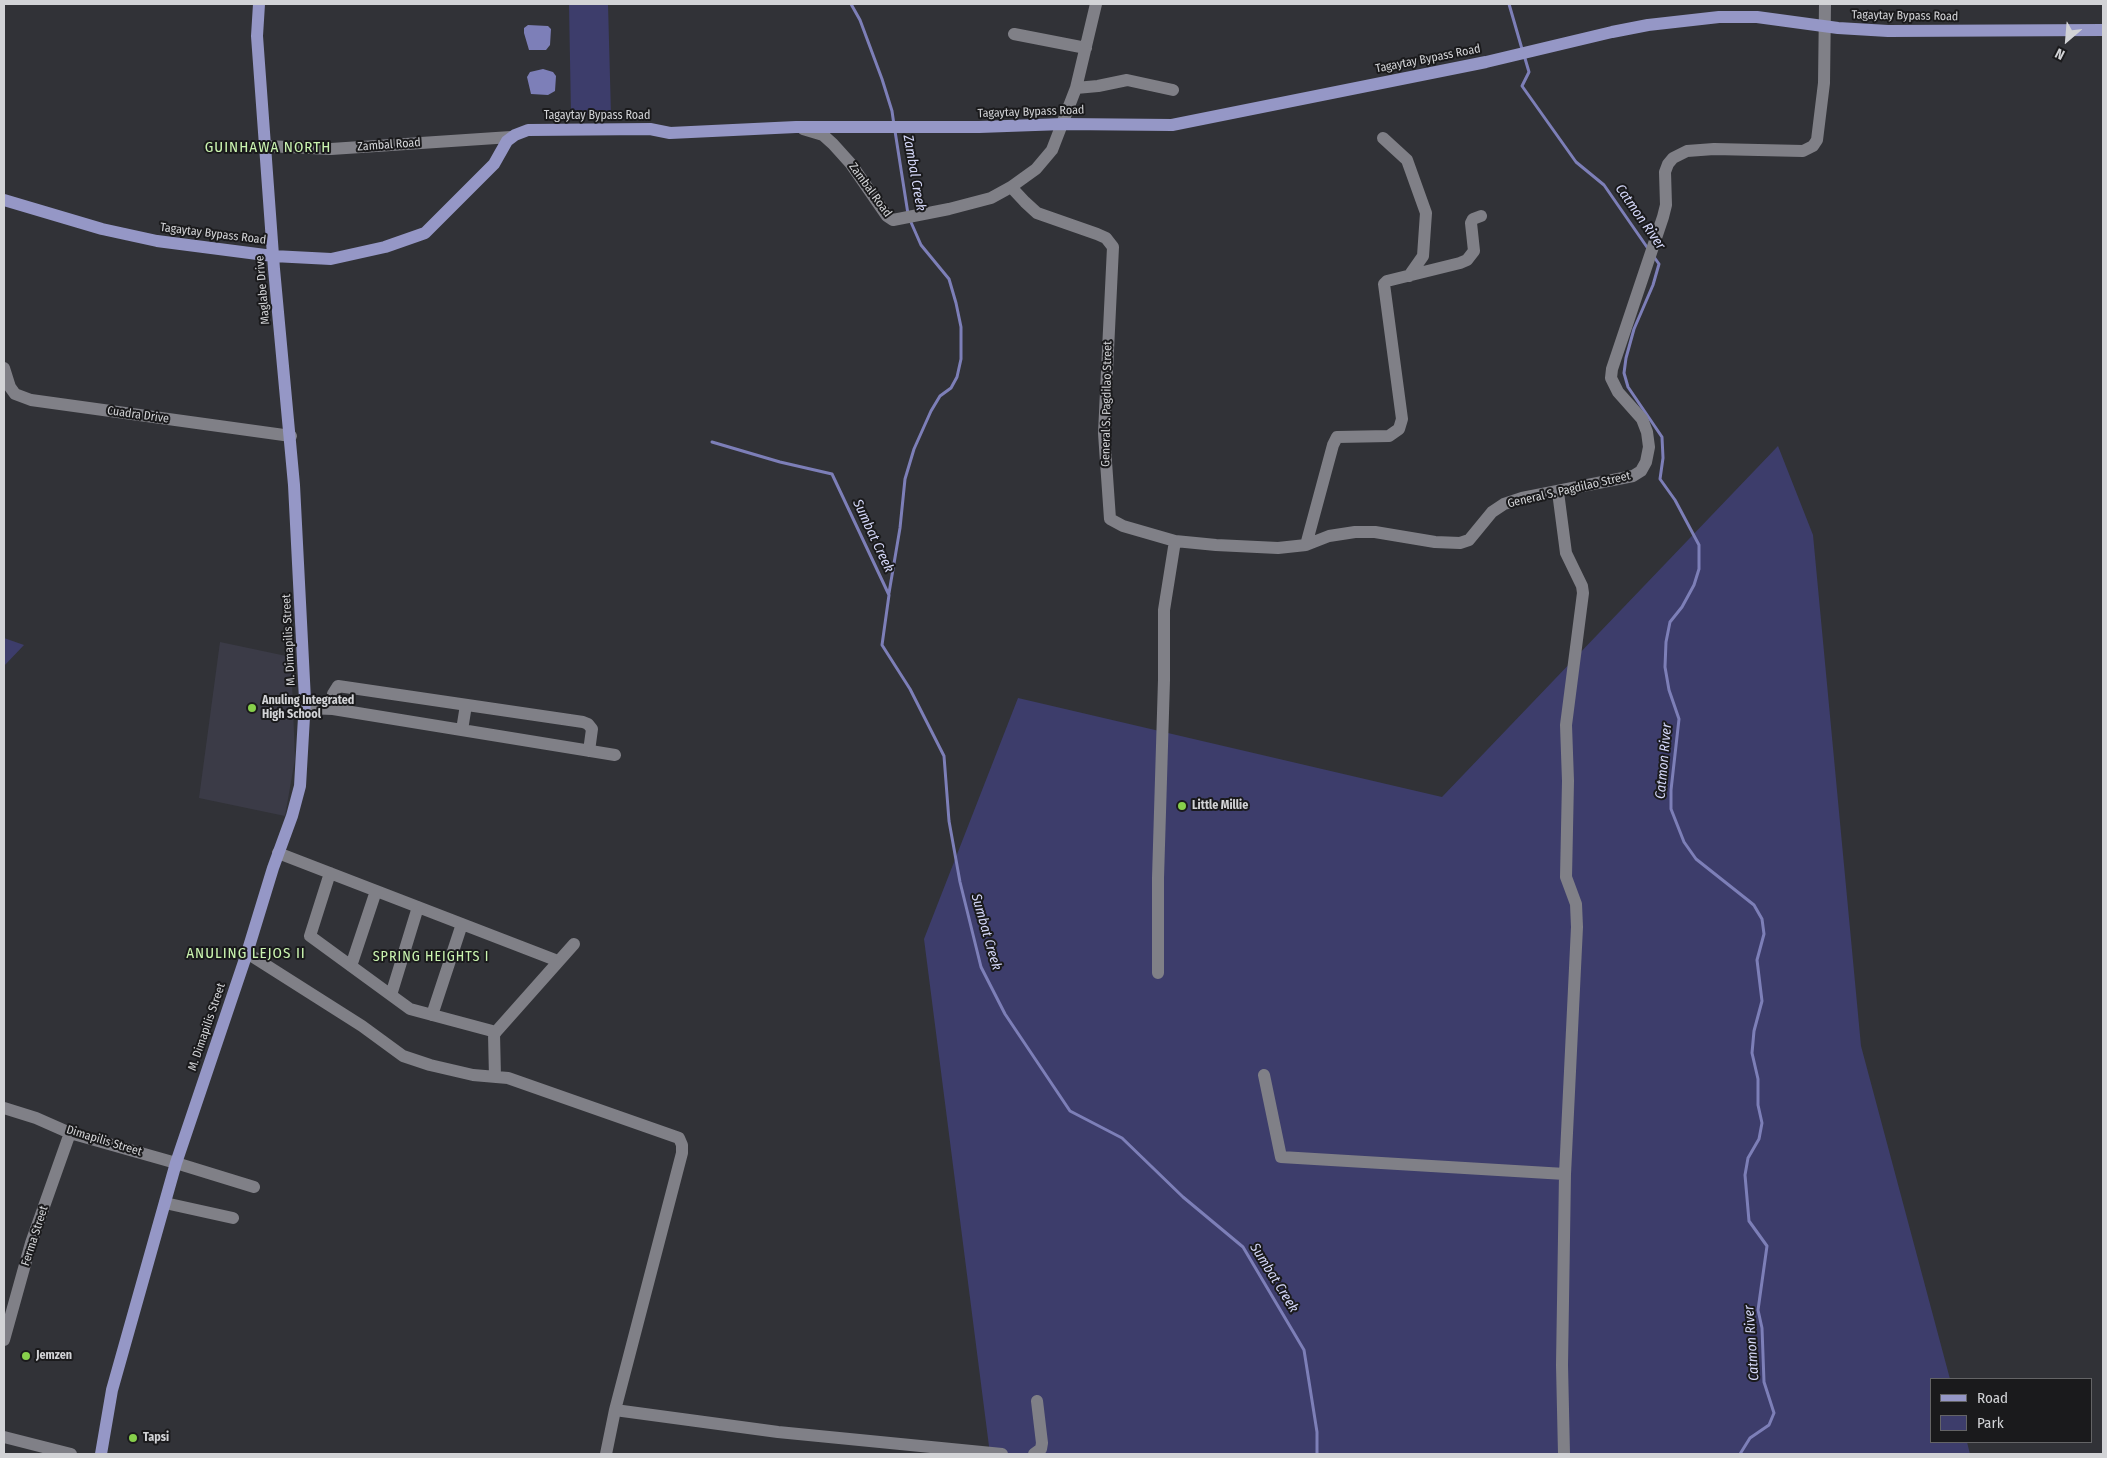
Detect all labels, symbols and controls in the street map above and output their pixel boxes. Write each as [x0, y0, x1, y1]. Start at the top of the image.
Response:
street label: Tagaytay Bypass Road [1852, 8, 1958, 24]
north arrow [2042, 15, 2092, 65]
street label: Tagaytay Bypass Road [1374, 42, 1482, 76]
text: N [2052, 44, 2068, 63]
street label: Tagaytay Bypass Road [977, 103, 1085, 121]
street label: Tagaytay Bypass Road [544, 109, 650, 123]
water label: Zambal Creek [899, 134, 929, 212]
street label: Zambal Road [357, 136, 421, 154]
district label: GUINHAWA NORTH [203, 139, 333, 157]
street label: Zambal Road [846, 160, 894, 220]
water label: Catmon River [1611, 181, 1669, 253]
street label: Tagaytay Bypass Road [159, 220, 267, 248]
street label: Maglabe Drive [253, 255, 273, 325]
street label: General S. Pagdilao Street [1099, 341, 1115, 467]
street label: Cuadra Drive [106, 404, 170, 426]
street label: General S. Pagdilao Street [1506, 469, 1632, 511]
water label: Sumbat Creek [849, 497, 897, 575]
street label: M. Dimapilis Street [279, 594, 299, 686]
place label: Anuling Integrated High School [262, 694, 354, 722]
marker: Anuling Integrated High School [246, 702, 258, 714]
water label: Catmon River [1652, 722, 1676, 800]
place label: Little Millie [1192, 799, 1248, 813]
marker: Little Millie [1176, 800, 1188, 812]
water label: Sumbat Creek [967, 892, 1005, 972]
district label: ANULING LEJOS II [184, 945, 308, 963]
district label: SPRING HEIGHTS I [371, 949, 491, 965]
street label: M. Dimapilis Street [185, 981, 229, 1073]
street label: Dimapilis Street [65, 1123, 143, 1159]
street label: Ferma Street [19, 1204, 51, 1268]
water label: Sumbat Creek [1246, 1240, 1302, 1316]
water label: Catmon River [1741, 1305, 1763, 1381]
place label: Jemzen [36, 1349, 72, 1363]
marker: Jemzen [20, 1350, 32, 1362]
legend [1930, 1378, 2092, 1443]
text: Road [1977, 1389, 2008, 1407]
text: Park [1977, 1414, 2004, 1432]
place label: Tapsi [143, 1431, 169, 1445]
marker: Tapsi [127, 1432, 139, 1444]

